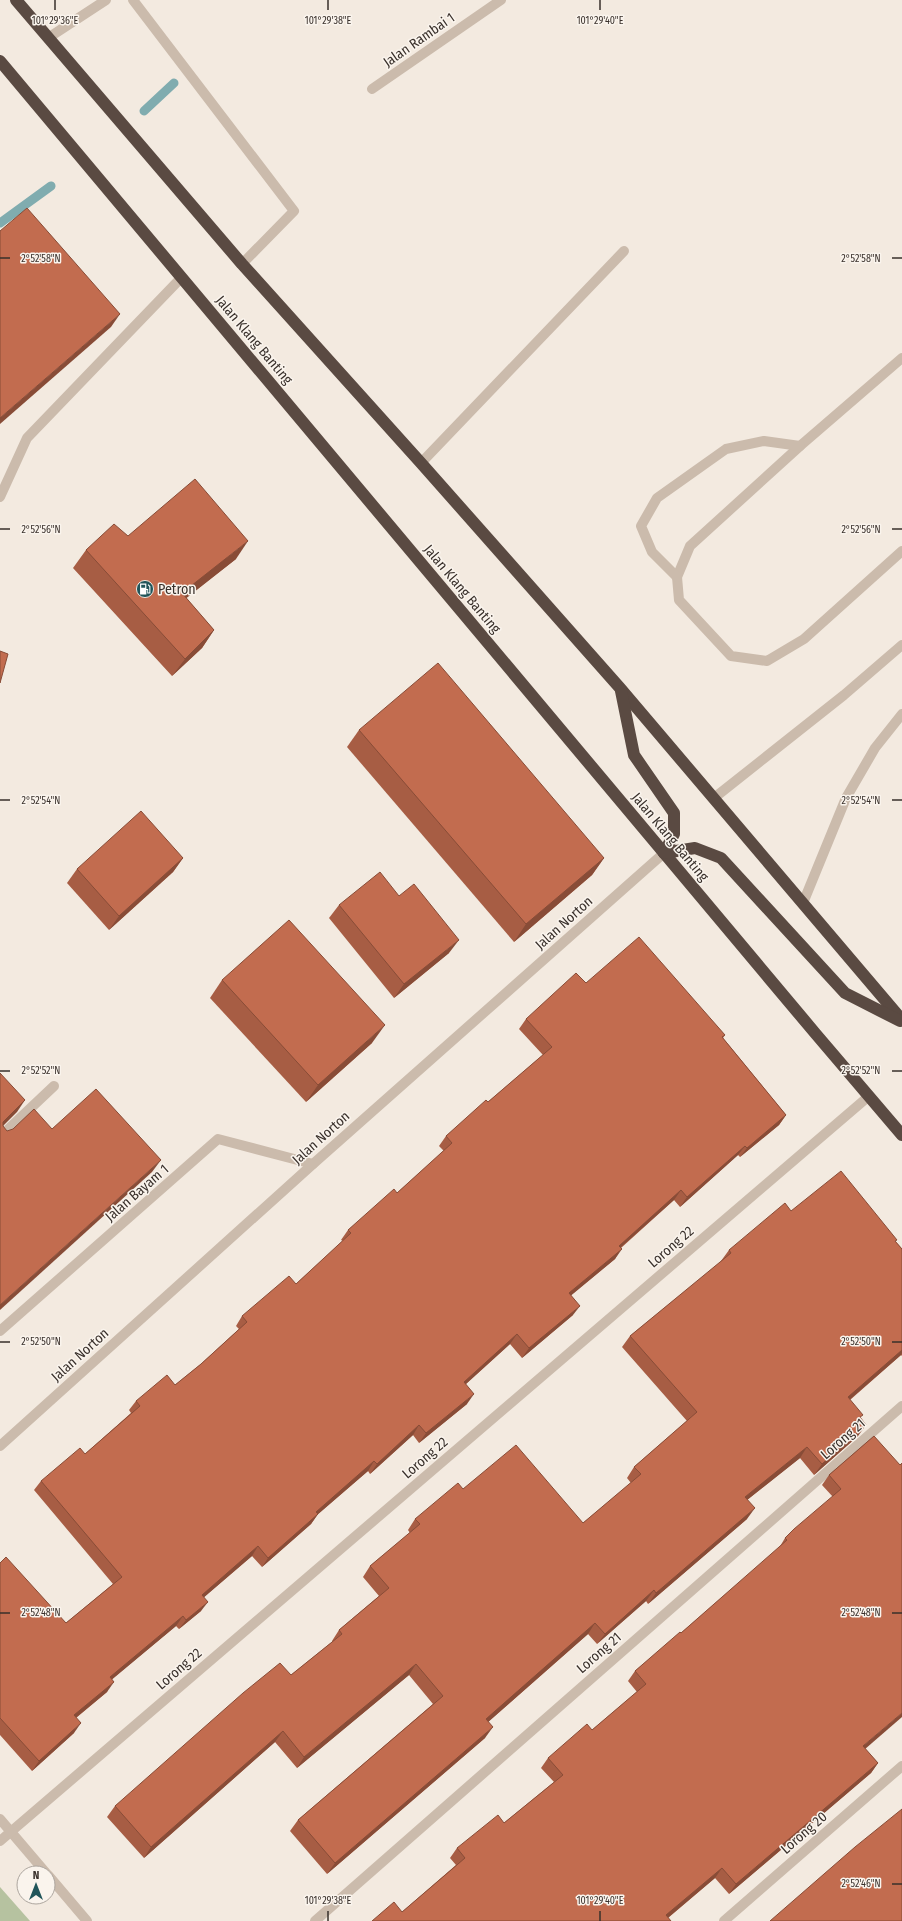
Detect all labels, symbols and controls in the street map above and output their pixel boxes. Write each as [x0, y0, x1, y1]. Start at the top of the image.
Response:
street label: Jalan Rambai 1 [380, 9, 458, 71]
text: 101°29'36"E [32, 15, 79, 27]
text: 101°29'38"E [305, 15, 352, 27]
text: 101°29'40"E [577, 15, 624, 27]
text: 2°52'58"N [21, 253, 61, 265]
text: 2°52'58"N [841, 253, 881, 265]
street label: Jalan Klang Banting [212, 292, 296, 388]
text: 2°52'56"N [21, 524, 61, 536]
text: 2°52'56"N [841, 524, 881, 536]
street label: Jalan Klang Banting [420, 541, 504, 637]
fuel station icon: Petron [135, 579, 155, 599]
place label: Petron [158, 581, 196, 598]
street label: Jalan Klang Banting [628, 789, 712, 885]
text: 2°52'54"N [22, 795, 60, 807]
text: 2°52'54"N [842, 795, 880, 807]
street label: Jalan Norton [532, 893, 596, 953]
text: 2°52'52"N [22, 1065, 60, 1077]
text: 2°52'52"N [842, 1065, 880, 1077]
street label: Jalan Norton [289, 1108, 353, 1168]
street label: Jalan Bayam 1 [102, 1161, 172, 1225]
street label: Lorong 22 [645, 1223, 697, 1271]
street label: Jalan Norton [48, 1325, 112, 1385]
text: 2°52'50"N [21, 1336, 61, 1348]
text: 2°52'50"N [841, 1336, 881, 1348]
street label: Lorong 21 [817, 1415, 869, 1463]
street label: Lorong 22 [399, 1434, 451, 1482]
text: 2°52'48"N [21, 1607, 61, 1619]
text: 2°52'48"N [841, 1607, 881, 1619]
street label: Lorong 21 [573, 1629, 625, 1677]
street label: Lorong 22 [153, 1645, 205, 1693]
street label: Lorong 20 [777, 1808, 831, 1858]
north arrow [16, 1865, 56, 1905]
text: N [33, 1869, 39, 1882]
text: 2°52'46"N [841, 1878, 881, 1890]
text: 101°29'38"E [305, 1895, 352, 1907]
text: 101°29'40"E [577, 1895, 624, 1907]

